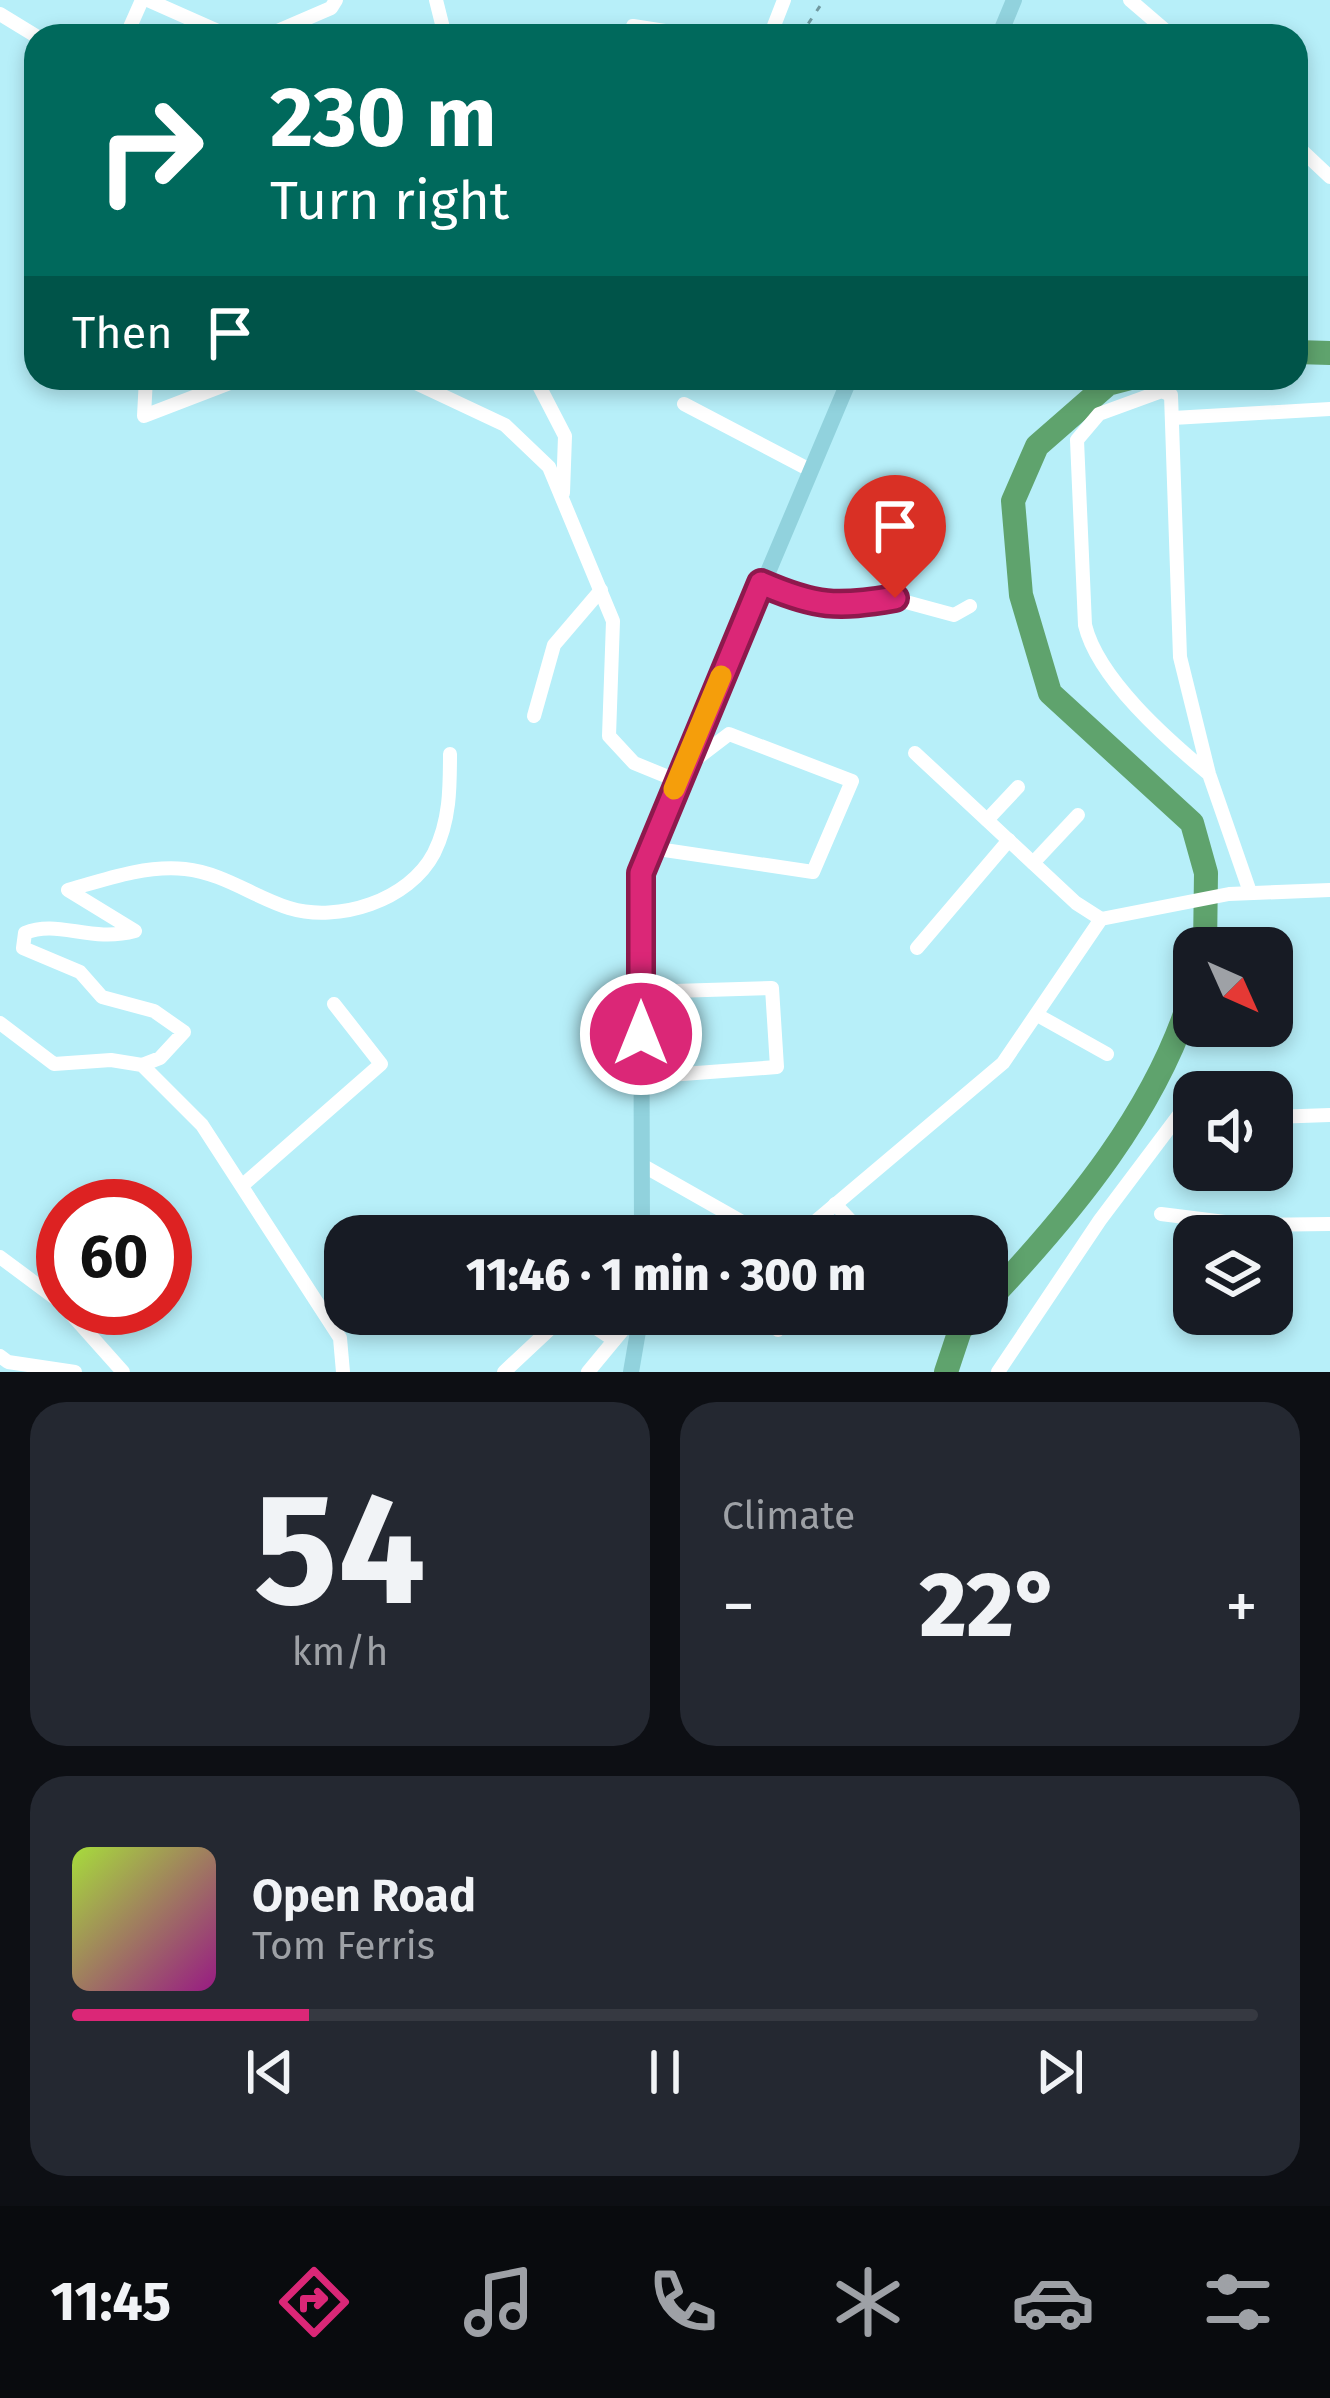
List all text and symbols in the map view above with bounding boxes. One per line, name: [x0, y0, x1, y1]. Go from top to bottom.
text: 230 m: [270, 67, 497, 168]
icon: right: [72, 72, 228, 228]
text: Turn right: [270, 169, 509, 233]
icon: arrive: [197, 300, 263, 366]
text: Then: [72, 306, 173, 360]
pin: [844, 475, 946, 598]
icon: arrive: [862, 493, 928, 559]
north arrow: [1173, 927, 1293, 1047]
map controls: [1173, 927, 1293, 1335]
position arrow: [578, 971, 704, 1097]
button: sound: [1173, 1071, 1293, 1191]
speed limit sign: 60: [36, 1179, 192, 1335]
button: layers: [1173, 1215, 1293, 1335]
text: 11:46 · 1 min · 300 m: [466, 1248, 866, 1302]
text: 54: [254, 1457, 426, 1644]
text: Climate: [722, 1493, 855, 1539]
text: 22°: [920, 1552, 1061, 1660]
text: −: [722, 1567, 755, 1646]
text: +: [1225, 1567, 1258, 1646]
text: km/h: [292, 1629, 388, 1675]
text: Open Road: [252, 1869, 476, 1923]
text: Tom Ferris: [252, 1923, 435, 1969]
icon: previous: [237, 2039, 303, 2105]
icon: pause: [632, 2039, 698, 2105]
icon: next: [1027, 2039, 1093, 2105]
icon: directions: [272, 2260, 356, 2344]
icon: music: [457, 2260, 541, 2344]
icon: phone: [641, 2260, 725, 2344]
icon: climate: [826, 2260, 910, 2344]
icon: car: [1011, 2260, 1095, 2344]
icon: filters: [1196, 2260, 1280, 2344]
text: 11:45: [50, 2270, 171, 2334]

